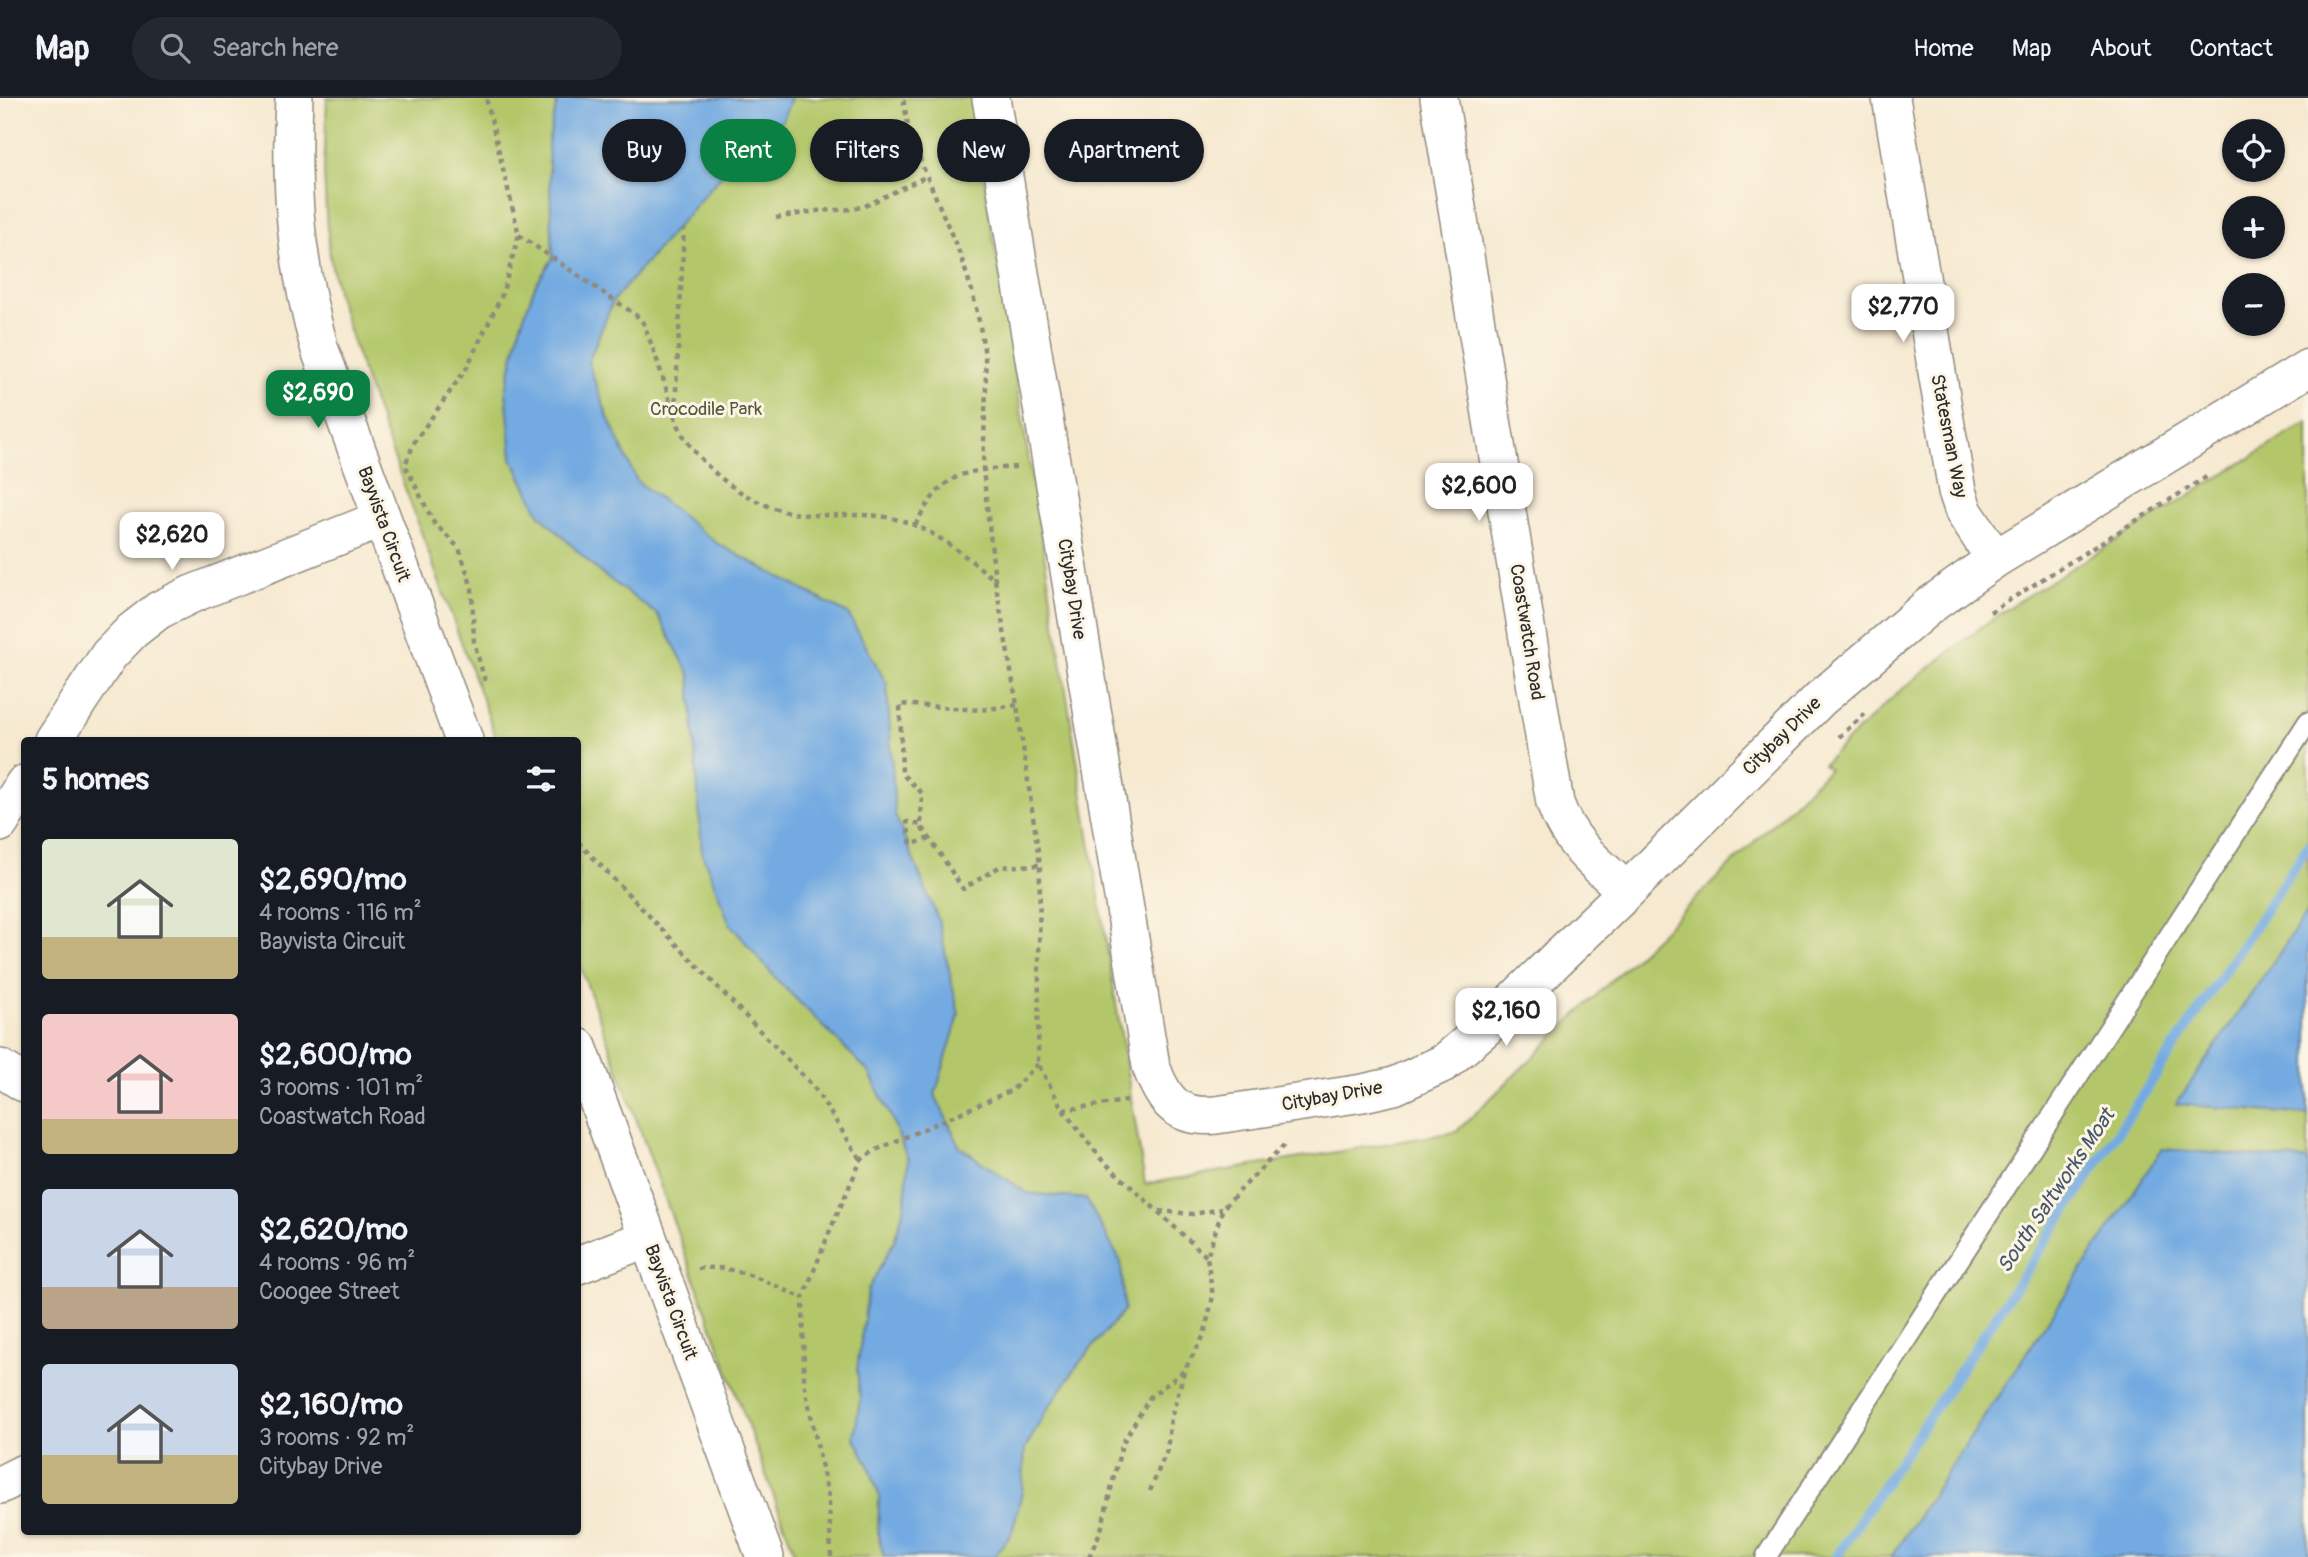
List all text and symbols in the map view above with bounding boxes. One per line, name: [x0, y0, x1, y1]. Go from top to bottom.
search box: [132, 17, 622, 80]
text: Map: [35, 28, 90, 69]
icon: search: [156, 29, 194, 67]
text: Search here: [212, 32, 339, 64]
text: Home: [1913, 34, 1974, 63]
text: Map: [2012, 34, 2052, 63]
text: About: [2090, 34, 2152, 63]
text: Contact: [2190, 34, 2273, 63]
chip: Buy: [602, 119, 686, 182]
chip: Rent: [700, 119, 796, 182]
chip: Filters: [810, 119, 923, 182]
chip: New: [937, 119, 1030, 182]
chip: Apartment: [1044, 119, 1204, 182]
map controls: [2222, 119, 2285, 336]
button: locate: [2222, 119, 2285, 182]
button: +: [2222, 196, 2285, 259]
button: −: [2222, 273, 2285, 336]
pin: $2,770: [1846, 285, 1960, 344]
text: $2,770: [1867, 292, 1939, 321]
pin: $2,690: [261, 370, 375, 430]
street label: Statesman Way: [1925, 372, 1973, 500]
text: $2,690: [282, 378, 354, 407]
park label: Crocodile Park: [650, 397, 762, 421]
street label: Bayvista Circuit: [352, 463, 416, 585]
pin: $2,600: [1422, 464, 1536, 523]
text: $2,600: [1441, 471, 1517, 500]
pin: $2,620: [115, 512, 229, 572]
text: $2,620: [135, 520, 209, 549]
street label: Citybay Drive: [1052, 537, 1092, 642]
street label: Coastwatch Road: [1504, 562, 1550, 702]
street label: Citybay Drive: [1738, 691, 1827, 780]
icon: filters: [522, 760, 560, 798]
text: 5 homes: [42, 761, 149, 798]
text: $2,690/mo: [259, 861, 407, 898]
icon: home: [98, 867, 182, 951]
text: 4 rooms · 116 m²: [259, 898, 422, 927]
text: Bayvista Circuit: [259, 927, 405, 956]
pin: $2,160: [1449, 988, 1563, 1048]
text: $2,160: [1471, 996, 1541, 1025]
text: $2,600/mo: [259, 1036, 412, 1073]
icon: home: [98, 1042, 182, 1126]
text: 3 rooms · 101 m²: [259, 1073, 423, 1102]
street label: Citybay Drive: [1280, 1075, 1385, 1117]
text: Coastwatch Road: [259, 1102, 426, 1131]
water label: South Saltworks Moat: [1991, 1102, 2122, 1278]
text: $2,620/mo: [259, 1211, 408, 1248]
icon: home: [98, 1217, 182, 1301]
street label: Bayvista Circuit: [639, 1241, 703, 1363]
text: 4 rooms · 96 m²: [259, 1248, 415, 1277]
text: Coogee Street: [259, 1277, 400, 1306]
text: $2,160/mo: [259, 1386, 403, 1423]
icon: home: [98, 1392, 182, 1476]
text: 3 rooms · 92 m²: [259, 1423, 414, 1452]
text: Citybay Drive: [259, 1452, 382, 1481]

